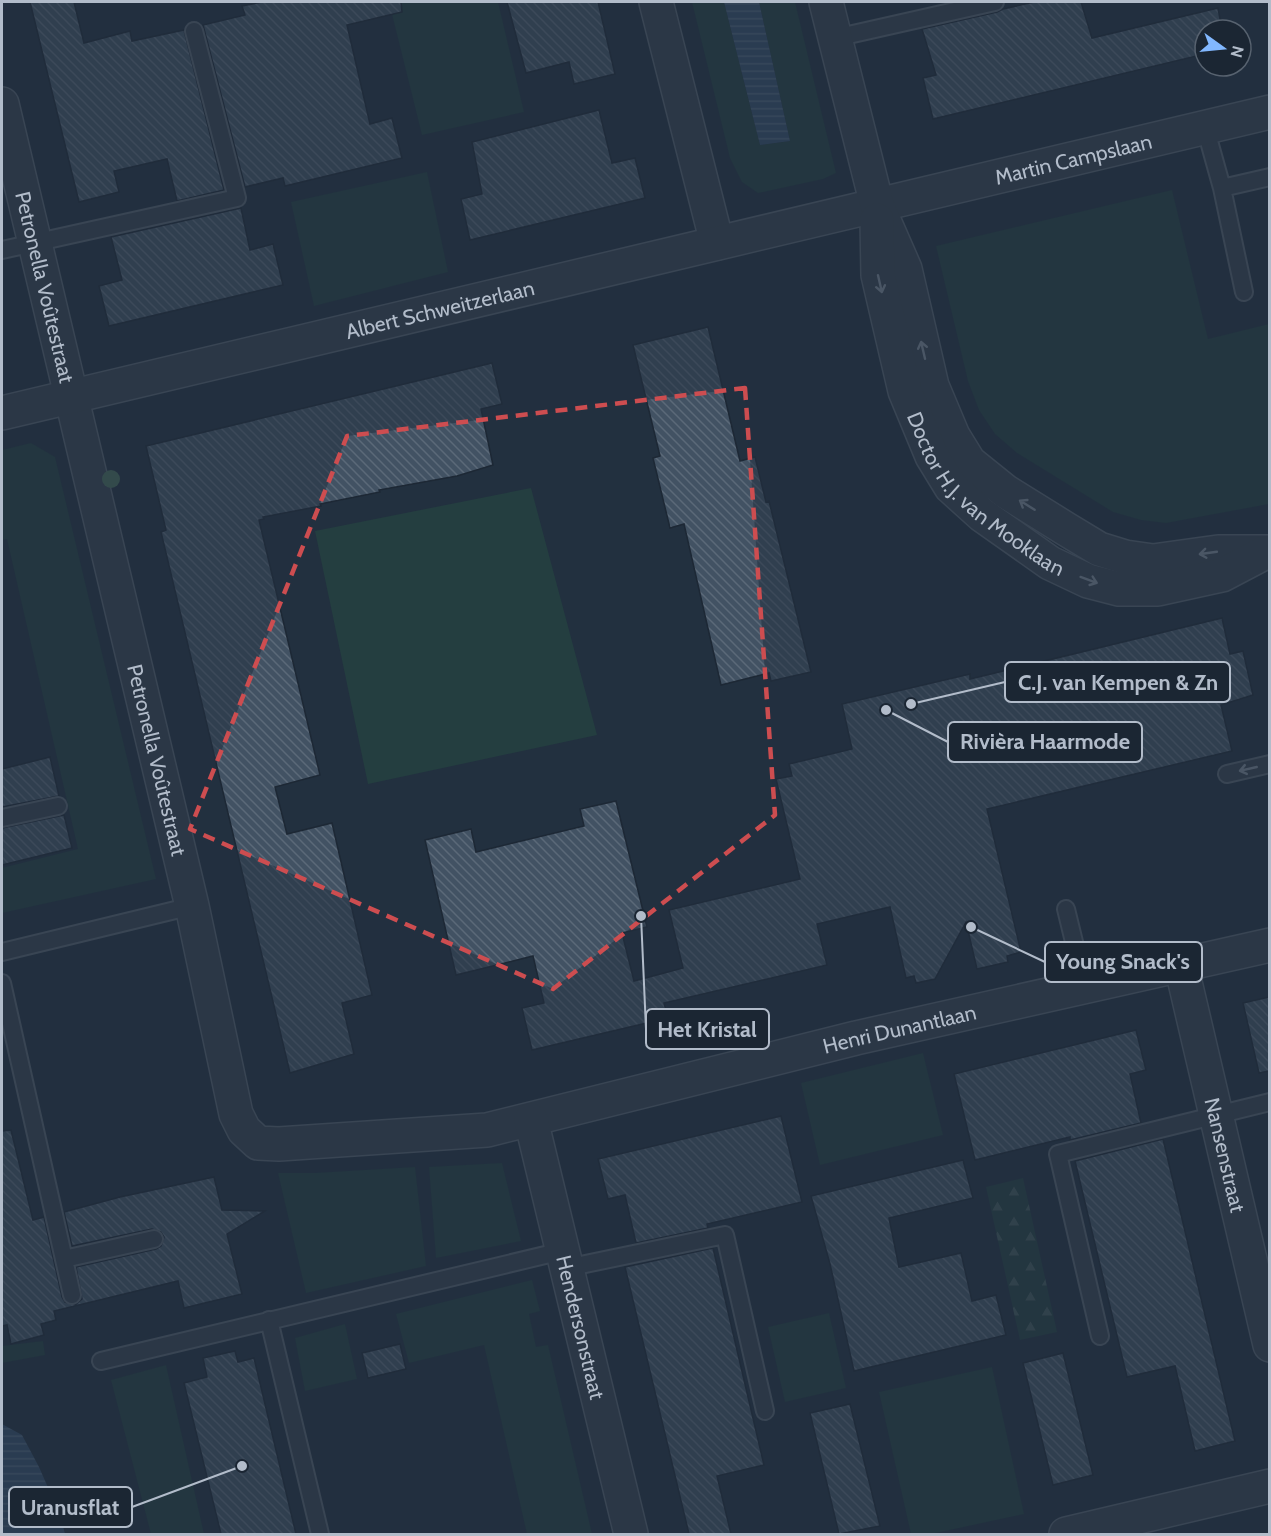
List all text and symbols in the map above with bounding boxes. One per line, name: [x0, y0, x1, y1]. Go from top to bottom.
north arrow: [1193, 18, 1253, 78]
text: N: [1226, 44, 1248, 60]
street label: Martin Campslaan: [992, 128, 1154, 189]
street label: Petronella Voûtestraat: [11, 189, 80, 385]
one-way arrow: [875, 274, 886, 294]
street label: Albert Schweitzerlaan: [343, 275, 537, 344]
one-way arrow: [916, 340, 928, 359]
street label: Doctor H.J. van Mooklaan: [902, 408, 1069, 581]
one-way arrow: [1019, 499, 1036, 511]
one-way arrow: [1198, 548, 1218, 559]
one-way arrow: [1079, 576, 1098, 587]
street label: Petronella Voûtestraat: [123, 662, 192, 858]
callout: C.J. van Kempen & Zn: [1005, 662, 1230, 702]
text: C.J. van Kempen & Zn: [1018, 669, 1218, 696]
callout: Rivièra Haarmode: [948, 722, 1142, 762]
text: Rivièra Haarmode: [960, 728, 1130, 755]
one-way arrow: [1239, 764, 1258, 776]
callout: Young Snack's: [1045, 942, 1202, 982]
text: Young Snack's: [1055, 948, 1190, 975]
street label: Henri Dunantlaan: [820, 999, 978, 1058]
callout: Het Kristal: [646, 1009, 769, 1049]
text: Het Kristal: [657, 1016, 757, 1043]
street label: Nansenstraat: [1200, 1095, 1251, 1215]
street label: Hendersonstraat: [552, 1252, 610, 1402]
callout: Uranusflat: [9, 1487, 132, 1527]
text: Uranusflat: [21, 1494, 120, 1521]

